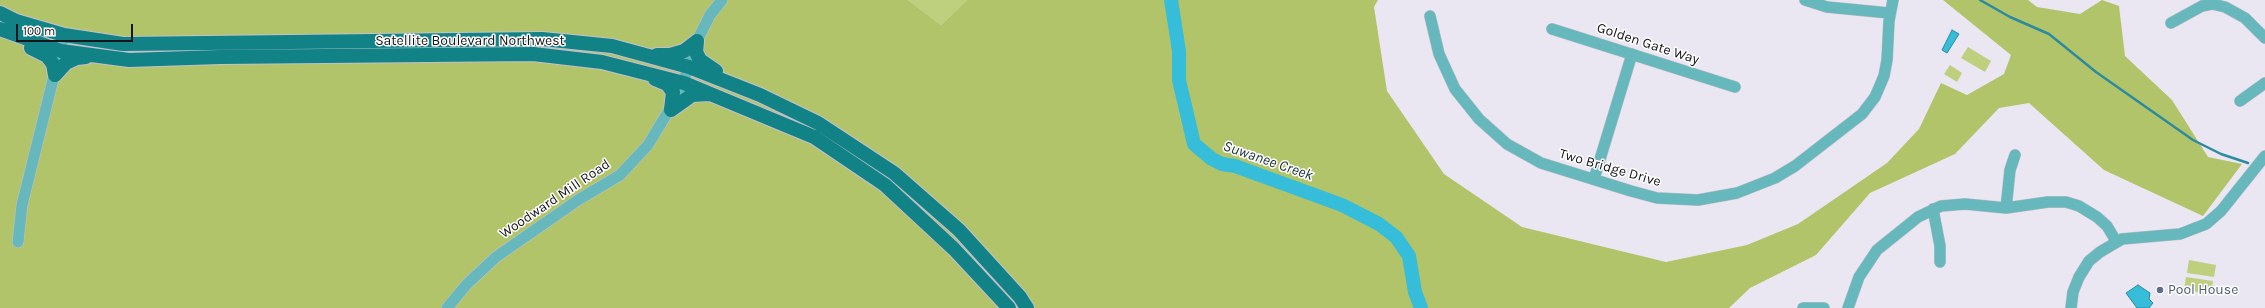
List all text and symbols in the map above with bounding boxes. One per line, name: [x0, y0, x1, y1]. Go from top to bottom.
scale bar: [18, 16, 135, 42]
street label: Golden Gate Way: [1595, 20, 1701, 68]
text: 100 m: [23, 24, 55, 38]
street label: Satellite Boulevard Northwest: [375, 33, 565, 49]
water label: Suwanee Creek: [1221, 137, 1315, 185]
street label: Two Bridge Drive: [1557, 145, 1663, 191]
street label: Woodward Mill Road: [497, 156, 613, 242]
place label: Pool House: [2168, 282, 2238, 298]
marker: Pool House: [2155, 285, 2165, 295]

